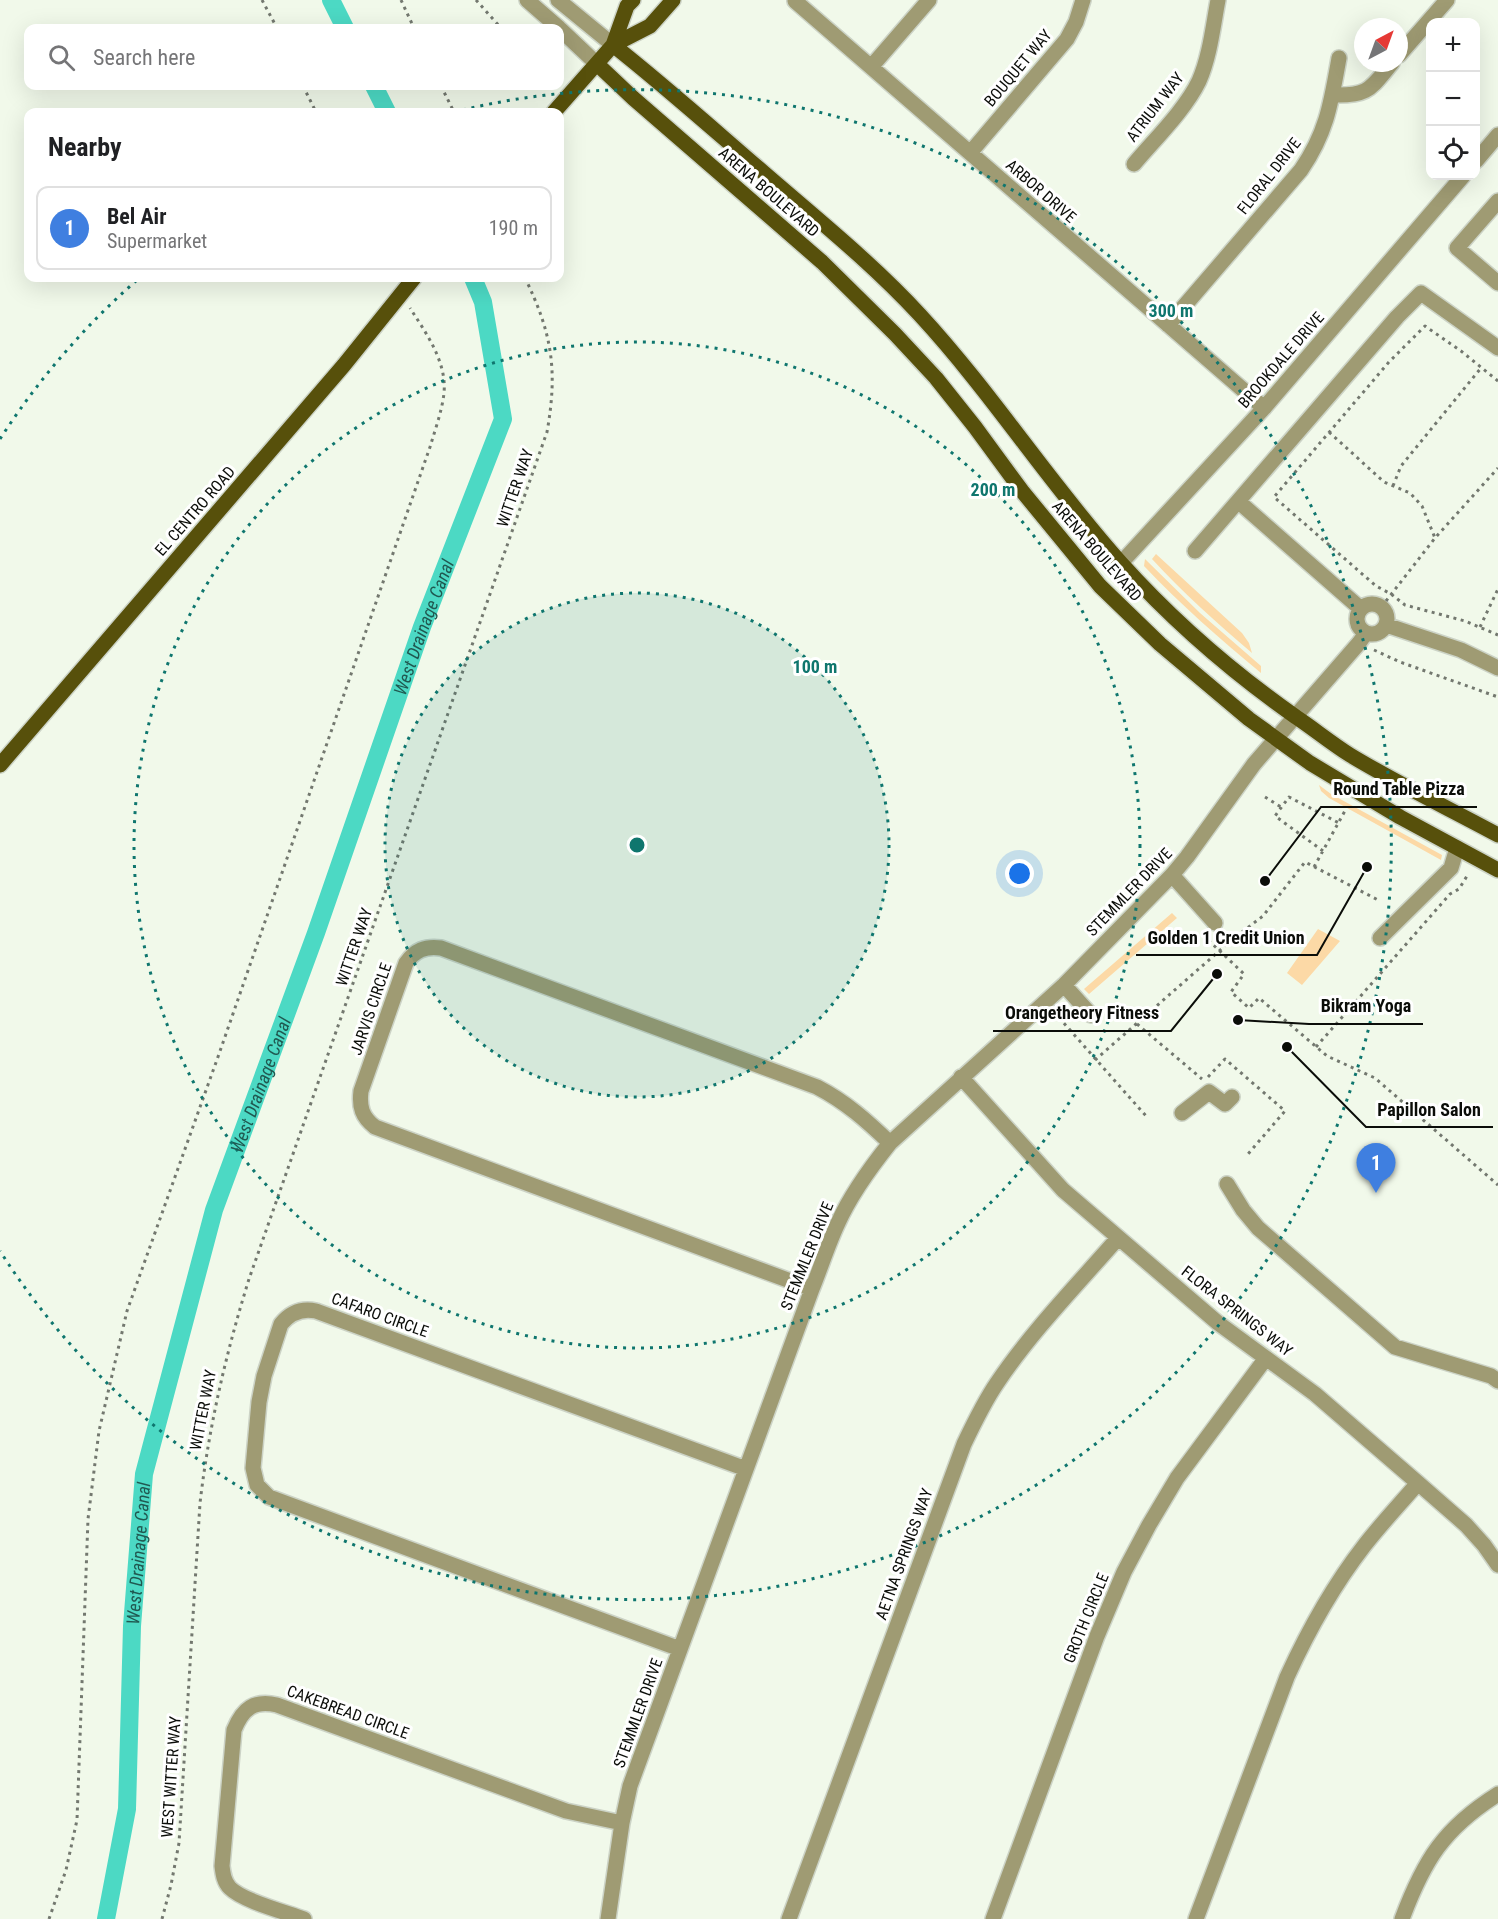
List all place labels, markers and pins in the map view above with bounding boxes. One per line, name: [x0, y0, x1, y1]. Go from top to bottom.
callout: Round Table Pizza: [1321, 771, 1477, 807]
centre of rings: [627, 835, 647, 855]
callout: Golden 1 Credit Union: [1136, 919, 1317, 955]
callout: Bikram Yoga: [1309, 988, 1423, 1024]
callout: Orangetheory Fitness: [993, 995, 1171, 1031]
callout: Papillon Salon: [1366, 1091, 1493, 1127]
pin: 1: [1356, 1144, 1396, 1193]

